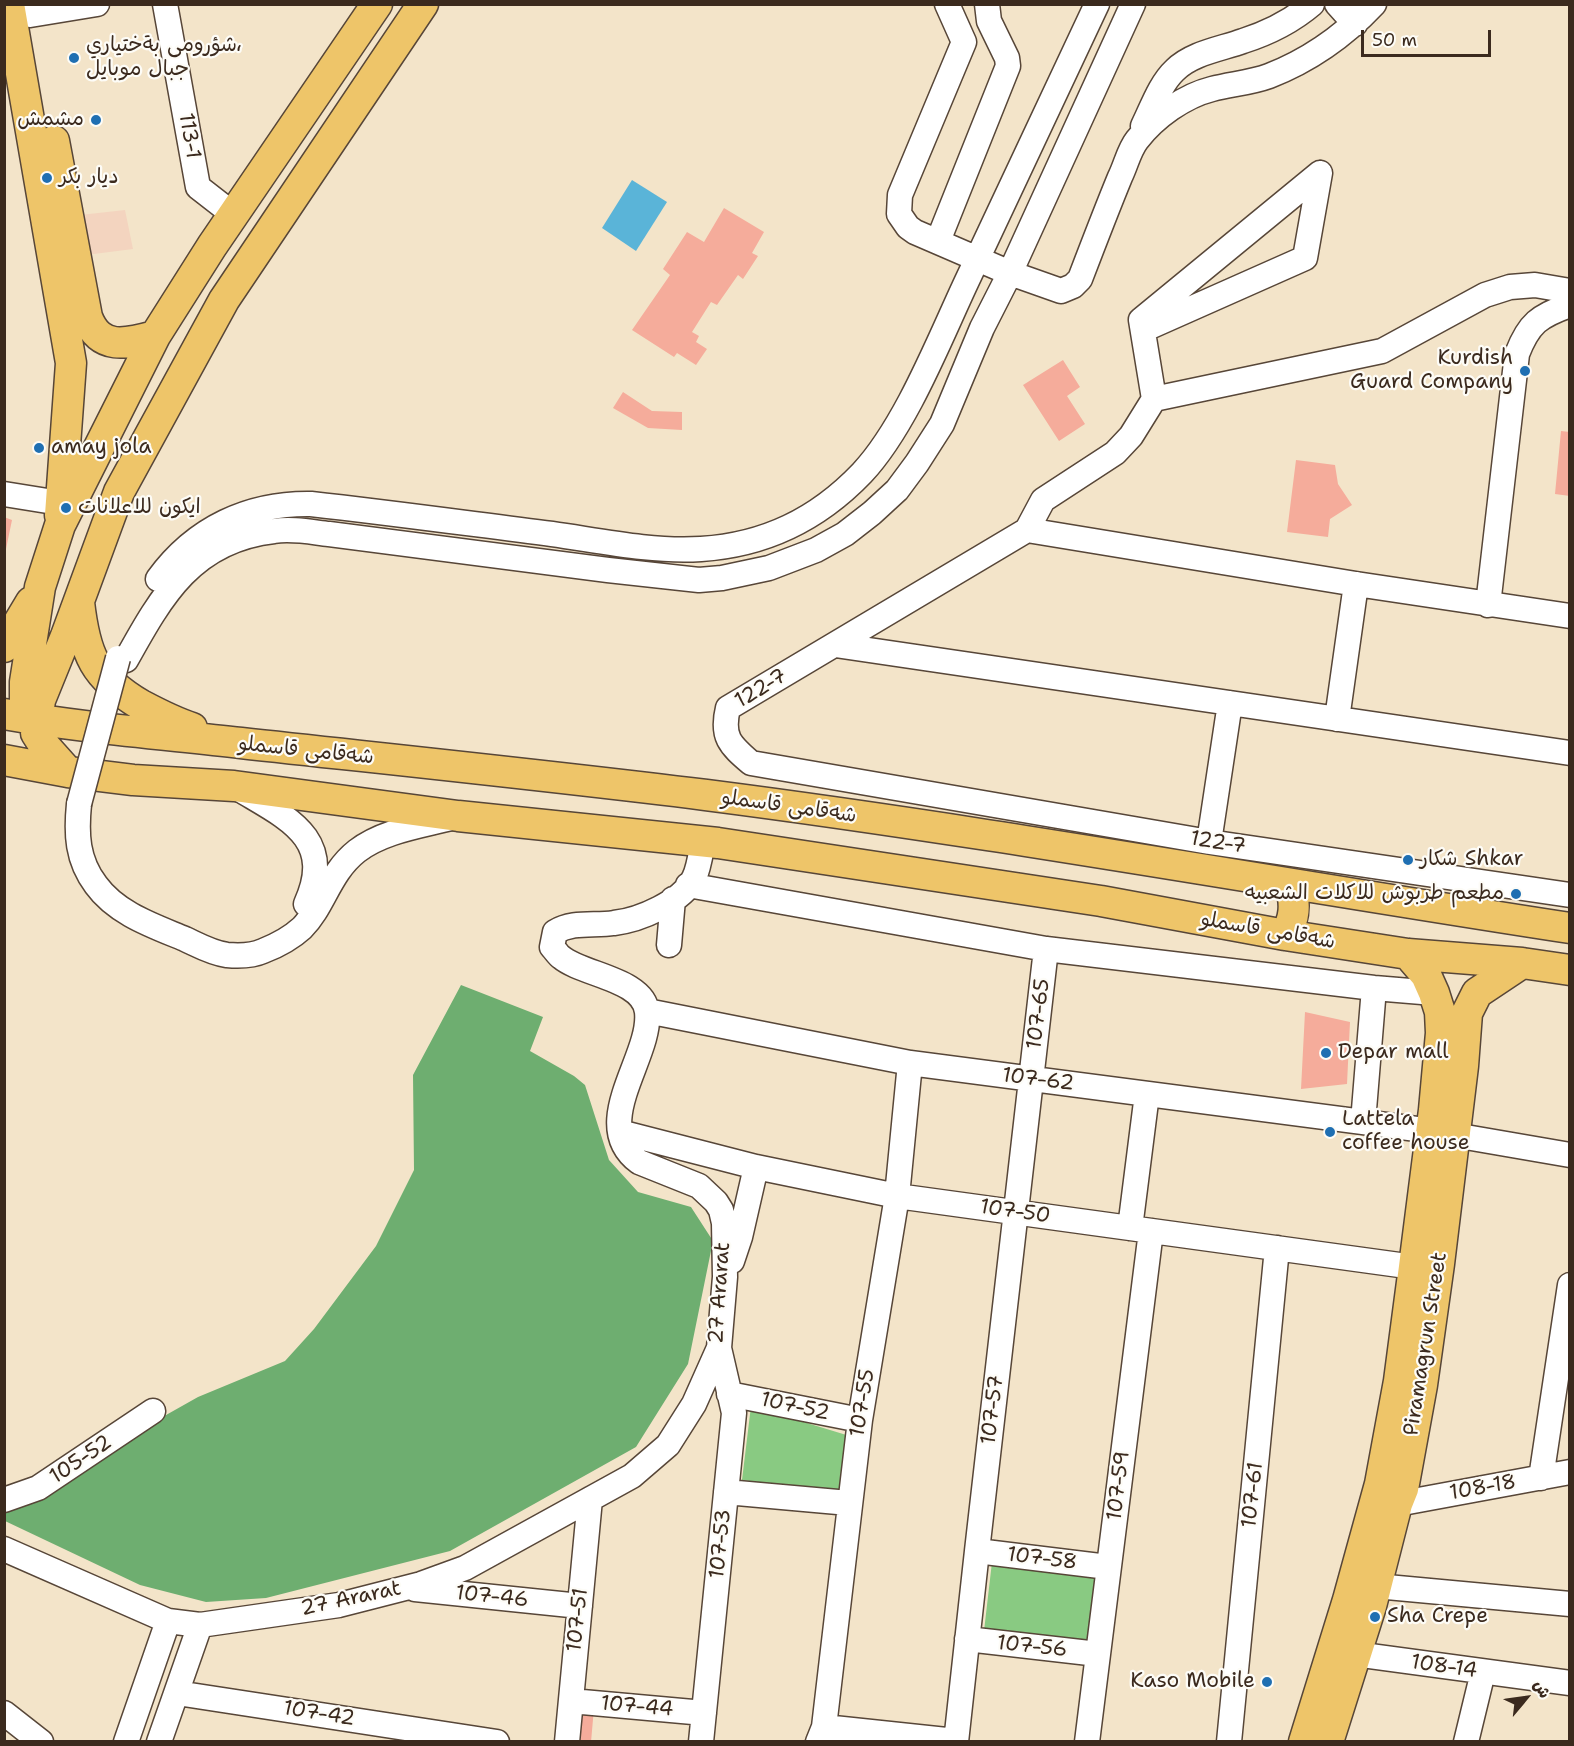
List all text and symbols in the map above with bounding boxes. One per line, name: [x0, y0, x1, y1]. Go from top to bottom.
scale bar: [1364, 18, 1494, 56]
text: 50 m: [1372, 28, 1417, 52]
place label: شؤرومى بةختياري، جبال موبايل: [86, 33, 242, 83]
marker: شؤرومى بةختياري، جبال موبايل: [67, 51, 81, 65]
place label: مشمش: [17, 107, 84, 133]
street label: 113-1: [173, 111, 205, 161]
marker: مشمش: [89, 113, 103, 127]
place label: ديار بكر: [59, 165, 119, 191]
marker: ديار بكر: [40, 171, 54, 185]
place label: Kurdish Guard Company: [1350, 346, 1513, 396]
marker: Kurdish Guard Company: [1518, 364, 1532, 378]
place label: amay jola: [51, 435, 152, 461]
marker: amay jola: [32, 441, 46, 455]
place label: ايكون للاعلانات: [78, 495, 201, 521]
marker: ايكون للاعلانات: [59, 501, 73, 515]
street label: 122-7: [731, 664, 791, 714]
street label: شەقامی قاسملو: [237, 731, 375, 771]
street label: شەقامی قاسملو: [720, 785, 858, 829]
street label: 122-7: [1188, 826, 1248, 860]
place label: شکار Shkar: [1420, 847, 1523, 873]
marker: شکار Shkar: [1401, 853, 1415, 867]
place label: مطعم طربوش للاكلات الشعبيه: [1245, 881, 1504, 907]
marker: مطعم طربوش للاكلات الشعبيه: [1509, 887, 1523, 901]
street label: شەقامی قاسملو: [1199, 907, 1337, 955]
street label: 107-65: [1022, 977, 1056, 1051]
place label: Depar mall: [1338, 1040, 1449, 1066]
marker: Depar mall: [1319, 1046, 1333, 1060]
street label: 107-62: [1001, 1063, 1075, 1097]
place label: Lattela coffee house: [1342, 1107, 1470, 1157]
marker: Lattela coffee house: [1323, 1125, 1337, 1139]
street label: 107-50: [978, 1195, 1052, 1229]
street label: 27 Ararat: [704, 1241, 736, 1345]
street label: Piramagrun Street: [1399, 1250, 1453, 1438]
street label: 107-55: [845, 1367, 881, 1439]
street label: 107-57: [976, 1374, 1010, 1446]
street label: 107-52: [758, 1387, 832, 1427]
street label: 105-52: [45, 1430, 117, 1490]
street label: 107-59: [1102, 1450, 1136, 1522]
street label: 107-61: [1237, 1461, 1269, 1529]
street label: 108-18: [1448, 1470, 1518, 1506]
street label: 107-53: [705, 1508, 737, 1580]
street label: 107-58: [1006, 1542, 1078, 1576]
street label: 27 Ararat: [299, 1576, 403, 1622]
street label: 107-46: [454, 1581, 530, 1613]
street label: 107-51: [562, 1587, 594, 1653]
place label: Sha Crepe: [1387, 1604, 1488, 1630]
marker: Sha Crepe: [1368, 1610, 1382, 1624]
street label: 107-56: [996, 1631, 1068, 1663]
street label: 108-14: [1409, 1650, 1479, 1684]
north arrow: [1496, 1668, 1556, 1728]
place label: Kaso Mobile: [1130, 1669, 1255, 1695]
marker: Kaso Mobile: [1260, 1675, 1274, 1689]
text: ش: [1529, 1676, 1556, 1702]
street label: 107-44: [600, 1691, 674, 1723]
street label: 107-42: [281, 1696, 357, 1732]

